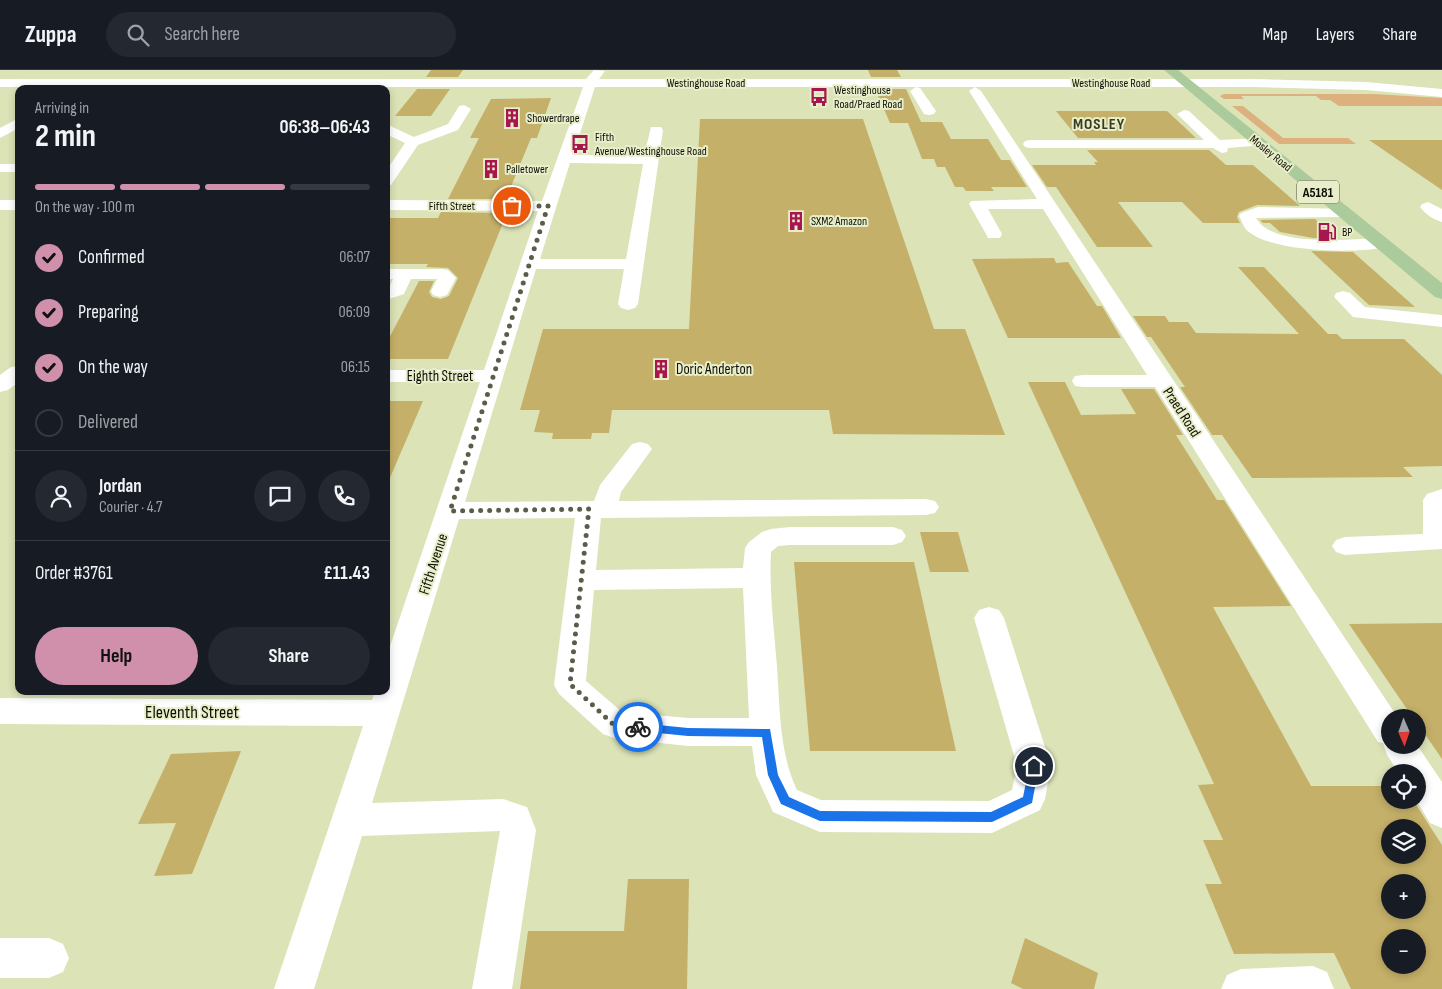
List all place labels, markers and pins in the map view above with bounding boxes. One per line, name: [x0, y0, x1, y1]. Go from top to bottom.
place label: Westinghouse Road/Praed Road: [834, 83, 902, 112]
bus stop icon: Westinghouse Road/Praed Road: [808, 86, 830, 108]
building icon: Showerdrape: [501, 107, 523, 129]
place label: Showerdrape: [527, 111, 580, 126]
place label: Fifth Avenue/Westinghouse Road: [594, 130, 707, 159]
bus stop icon: Fifth Avenue/Westinghouse Road: [569, 133, 591, 155]
building icon: Palletower: [480, 158, 502, 180]
place label: Palletower: [506, 162, 549, 177]
pin: [491, 185, 533, 227]
building icon: SXM2 Amazon: [785, 210, 807, 232]
place label: SXM2 Amazon: [811, 214, 867, 229]
fuel station icon: BP: [1316, 221, 1338, 243]
place label: BP: [1342, 225, 1352, 240]
building icon: Doric Anderton: [650, 358, 672, 380]
place label: Doric Anderton: [676, 360, 752, 379]
pin: [1013, 745, 1055, 787]

